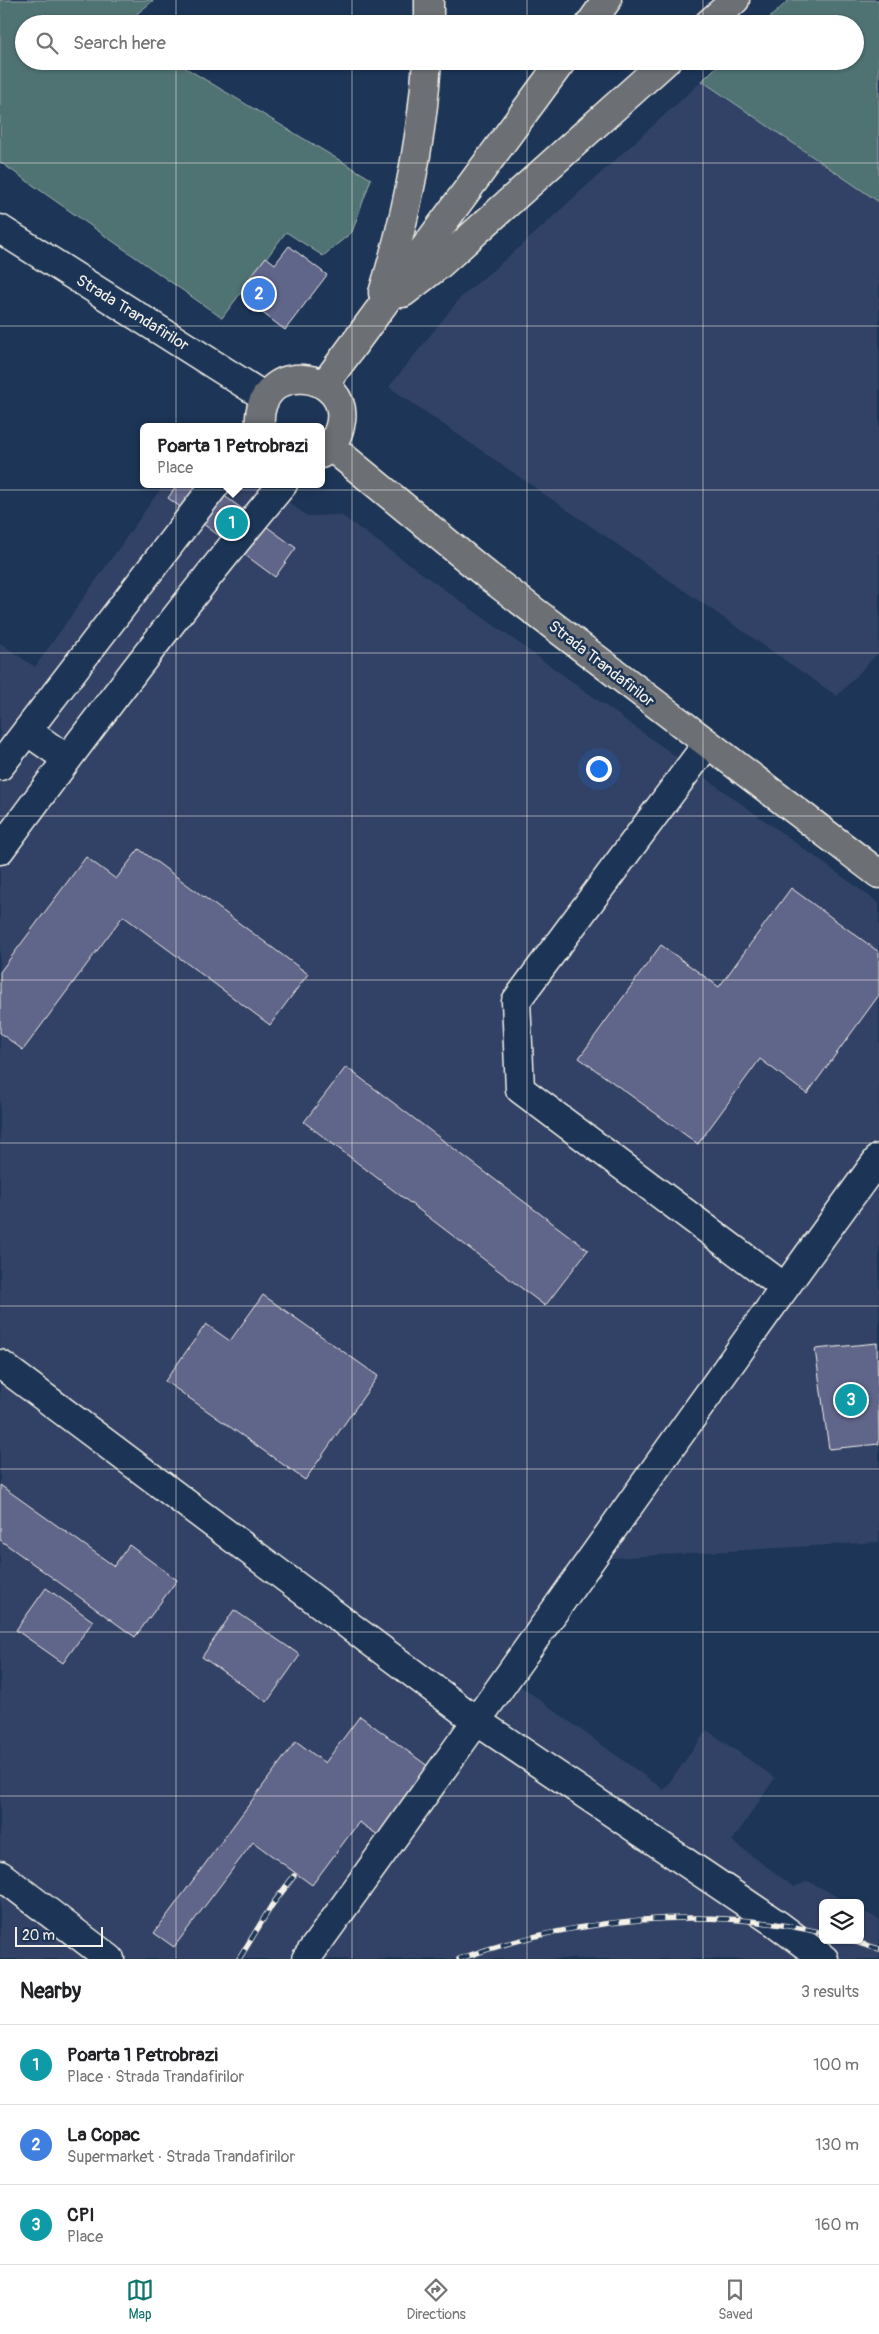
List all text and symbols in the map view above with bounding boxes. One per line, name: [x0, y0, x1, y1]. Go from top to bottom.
search box: [15, 15, 864, 70]
icon: search: [33, 29, 61, 57]
text: Search here: [73, 31, 166, 55]
street label: Strada Trandafirilor: [72, 270, 193, 356]
pin: 2: [243, 275, 275, 313]
popup: [140, 423, 325, 488]
text: Poarta 1 Petrobrazi: [157, 434, 308, 458]
text: Place: [157, 458, 193, 478]
pin: 1: [216, 504, 248, 542]
street label: Strada Trandafirilor: [544, 616, 659, 712]
your location: [586, 756, 612, 782]
pin: 3: [835, 1381, 867, 1419]
map controls: [819, 1899, 864, 1944]
button: layers: [819, 1899, 864, 1944]
scale bar: [15, 1924, 102, 1947]
text: 20 m: [22, 1927, 55, 1944]
text: Nearby: [20, 1978, 81, 2005]
text: 3 results: [801, 1982, 859, 2002]
text: Poarta 1 Petrobrazi: [67, 2043, 218, 2067]
text: 1: [33, 2055, 39, 2075]
text: 100 m: [813, 2055, 859, 2075]
text: Place · Strada Trandafirilor: [67, 2067, 244, 2087]
text: La Copac: [67, 2123, 140, 2147]
text: 2: [32, 2135, 40, 2155]
text: 130 m: [815, 2135, 859, 2155]
text: Supermarket · Strada Trandafirilor: [67, 2147, 295, 2167]
text: CPI: [67, 2203, 95, 2227]
text: 3: [32, 2215, 40, 2235]
text: 160 m: [815, 2215, 859, 2235]
text: Place: [67, 2227, 103, 2247]
tab: Map: [126, 2276, 154, 2323]
tab: Directions: [406, 2276, 466, 2323]
tab: Saved: [718, 2276, 753, 2323]

